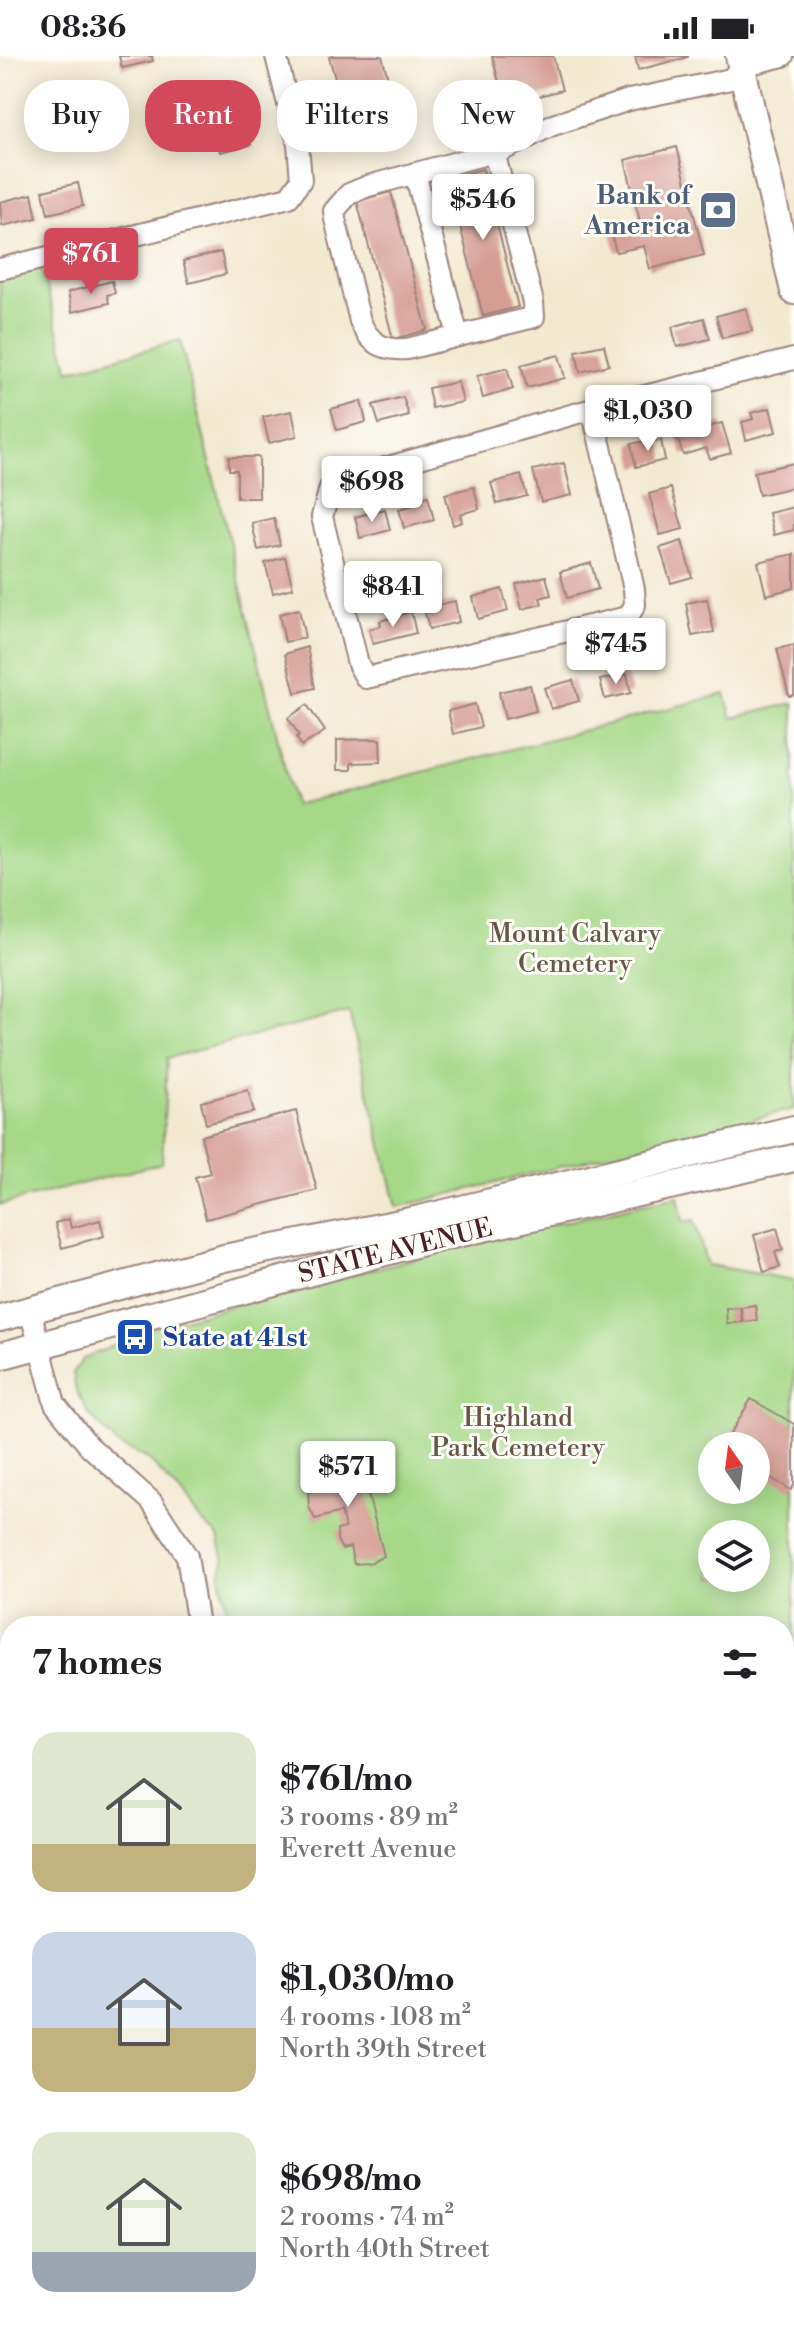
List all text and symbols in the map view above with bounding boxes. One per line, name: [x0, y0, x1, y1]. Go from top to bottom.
text: 08:36: [40, 9, 126, 47]
chip: Buy: [24, 80, 129, 152]
chip: Rent: [145, 80, 261, 152]
chip: Filters: [277, 80, 417, 152]
chip: New: [433, 80, 543, 152]
pin: $546: [436, 174, 530, 242]
place label: Bank of America: [583, 180, 693, 242]
text: $546: [450, 184, 516, 216]
bank icon: Bank of America: [697, 189, 739, 231]
pin: $761: [44, 228, 138, 296]
text: $761: [62, 238, 120, 270]
pin: $1,030: [583, 385, 713, 453]
text: $1,030: [603, 395, 693, 427]
pin: $698: [325, 456, 419, 524]
text: $698: [340, 466, 404, 498]
pin: $841: [346, 561, 440, 629]
text: $841: [362, 571, 424, 603]
pin: $745: [569, 618, 663, 686]
text: $745: [585, 628, 647, 660]
park label: Mount Calvary Cemetery: [489, 918, 661, 980]
street label: STATE AVENUE: [295, 1211, 496, 1291]
bus stop icon: State at 41st: [114, 1316, 156, 1358]
place label: State at 41st: [163, 1322, 308, 1354]
park label: Highland Park Cemetery: [431, 1402, 605, 1464]
north arrow: [698, 1432, 770, 1504]
map controls: [698, 1432, 770, 1592]
pin: $571: [301, 1441, 395, 1509]
text: $571: [318, 1451, 378, 1483]
button: layers: [698, 1520, 770, 1592]
icon: filters: [718, 1642, 762, 1686]
text: 7 homes: [32, 1643, 162, 1685]
text: $761/mo: [280, 1759, 413, 1801]
icon: home: [96, 1764, 192, 1860]
text: 3 rooms · 89 m²: [280, 1801, 458, 1833]
text: Everett Avenue: [280, 1833, 456, 1865]
text: $1,030/mo: [280, 1959, 455, 2001]
icon: home: [96, 1964, 192, 2060]
text: 4 rooms · 108 m²: [280, 2001, 471, 2033]
text: North 39th Street: [280, 2033, 487, 2065]
text: $698/mo: [280, 2159, 422, 2201]
icon: home: [96, 2164, 192, 2260]
text: 2 rooms · 74 m²: [280, 2201, 454, 2233]
text: North 40th Street: [280, 2233, 490, 2265]

